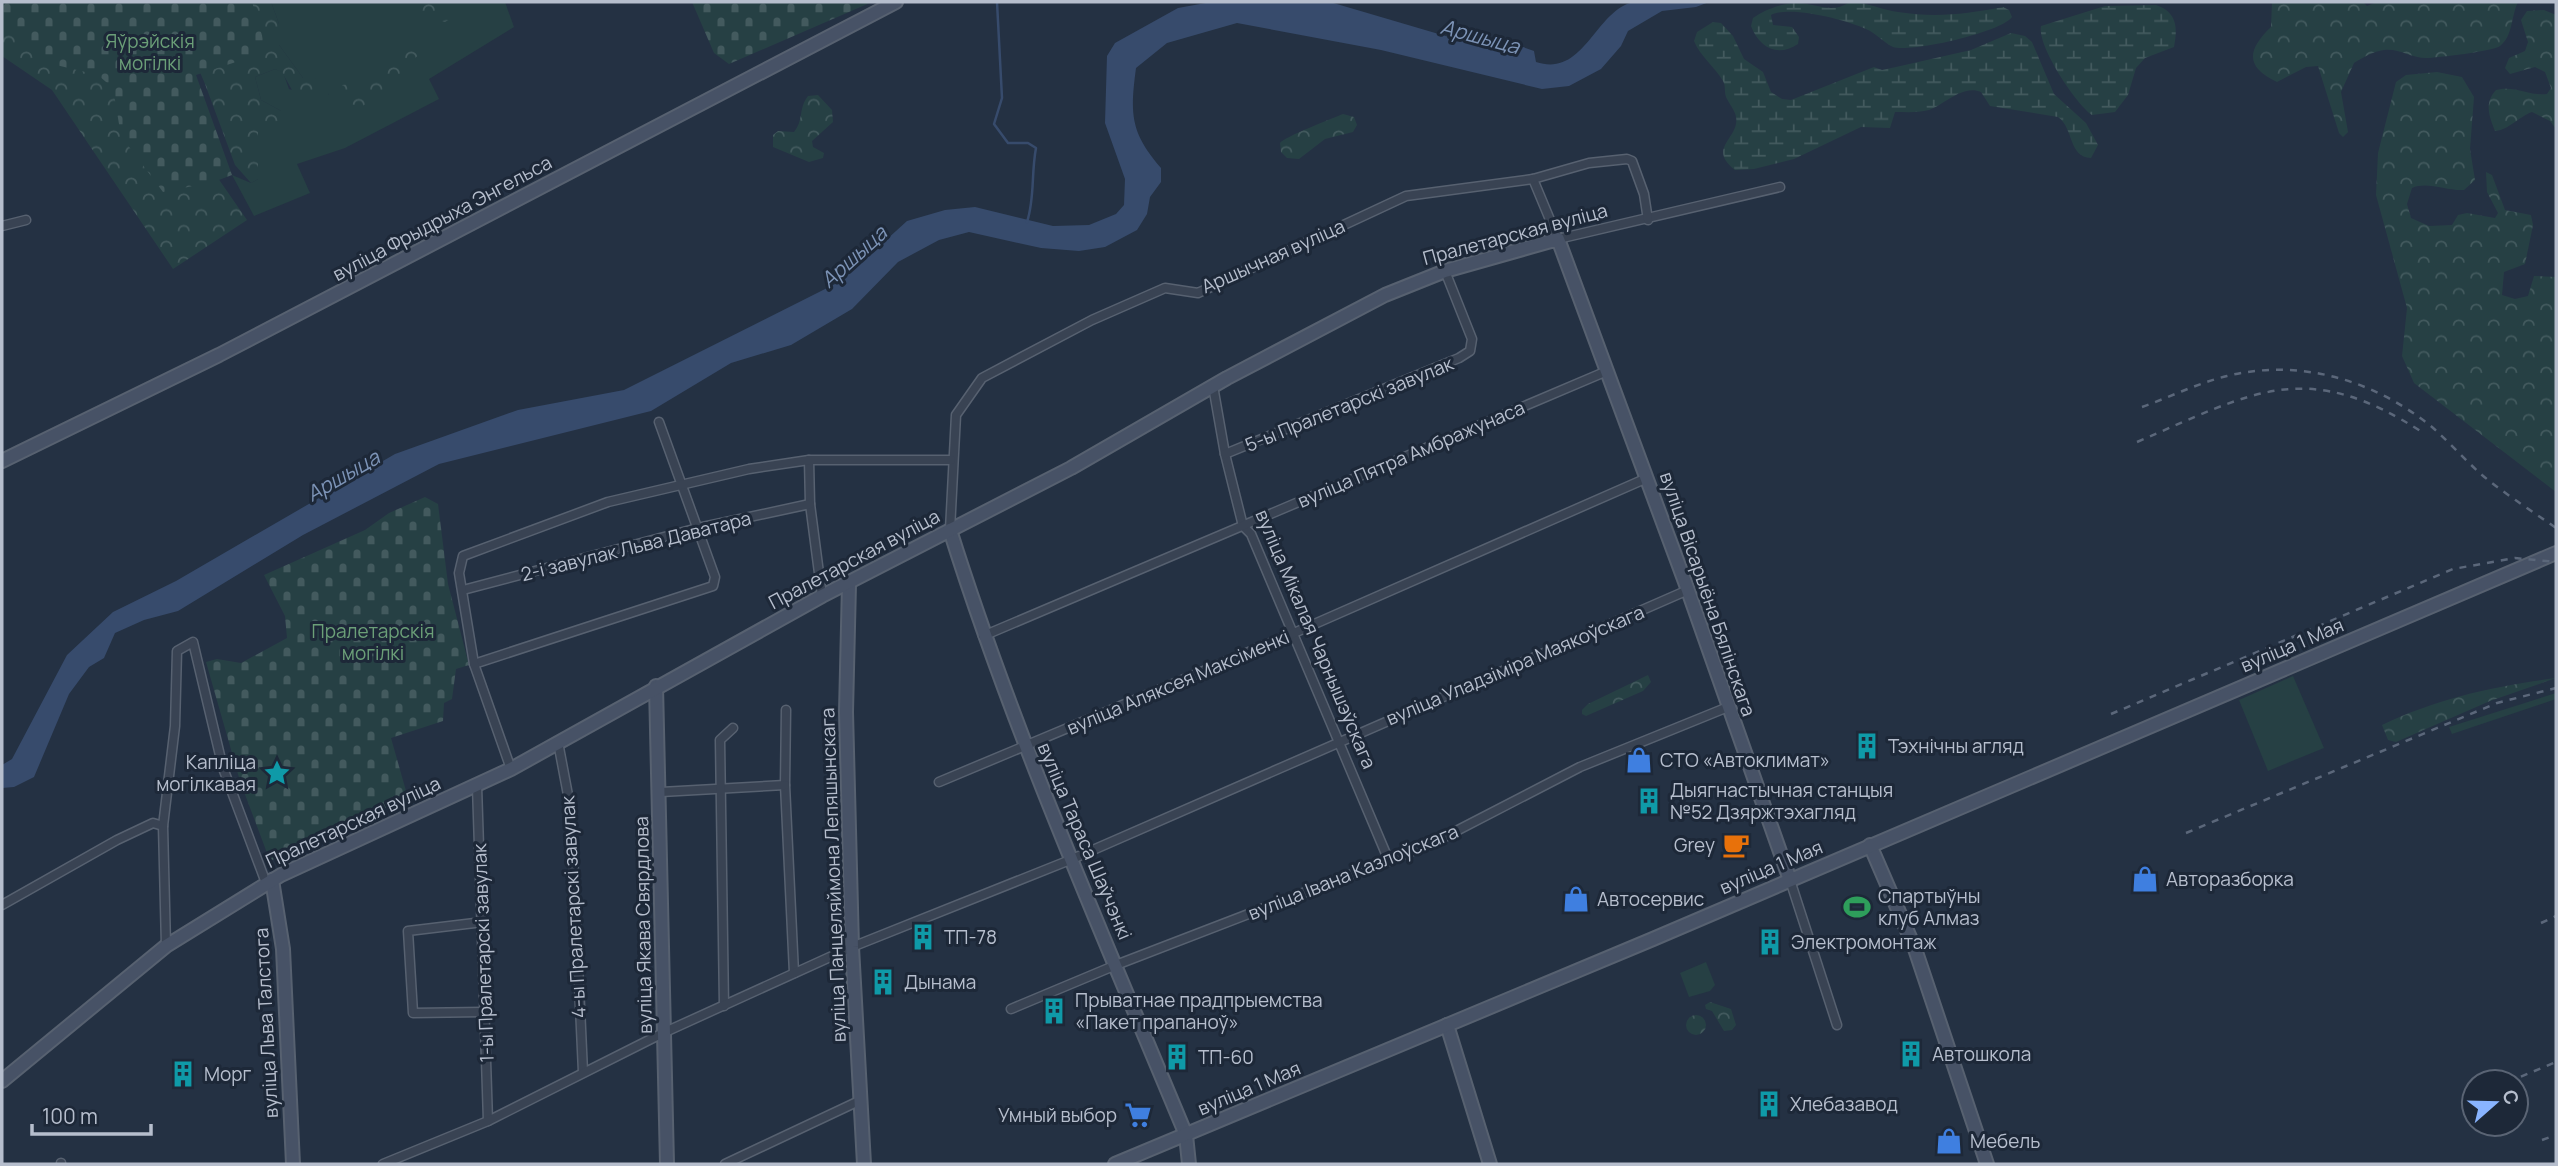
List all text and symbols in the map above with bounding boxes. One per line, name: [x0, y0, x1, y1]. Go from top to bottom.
water label: Аршыца: [1438, 12, 1524, 60]
park label: Яўрэйскія могілкі: [105, 28, 195, 76]
street label: вуліца Фрыдрыха Энгельса: [328, 149, 556, 287]
street label: Пралетарская вуліца: [1420, 197, 1610, 271]
street label: Аршычная вуліца: [1197, 213, 1349, 299]
water label: Аршыца: [814, 218, 894, 294]
street label: 5-ы Пралетарскі завулак: [1241, 350, 1458, 458]
street label: вуліца Пятра Амбражунаса: [1293, 394, 1529, 514]
water label: Аршыца: [301, 442, 385, 507]
street label: вуліца Вісарыёна Бялінскага: [1654, 468, 1762, 720]
street label: Пралетарская вуліца: [764, 503, 944, 615]
street label: 2-і завулак Льва Даватара: [518, 505, 754, 587]
street label: вуліца Мікалая Чарнышэўскага: [1249, 505, 1383, 773]
street label: вуліца Уладзіміра Маякоўскага: [1382, 599, 1648, 731]
street label: вуліца 1 Мая: [2237, 612, 2347, 678]
park label: Пралетарскія могілкі: [312, 618, 434, 666]
street label: вуліца Аляксея Максіменкі: [1063, 623, 1293, 741]
street label: вуліца Панцеляймона Лепяшынскага: [814, 707, 852, 1043]
building icon: Тэхнічны агляд: [1852, 731, 1882, 761]
place label: Тэхнічны агляд: [1888, 733, 2024, 759]
street label: вуліца Тараса Шаўчэнкі: [1032, 739, 1138, 943]
shop icon: СТО «Автоклимат»: [1624, 745, 1654, 775]
place label: СТО «Автоклимат»: [1660, 747, 1830, 773]
place label: Капліца могілкавая: [156, 749, 256, 797]
place icon: Капліца могілкавая: [262, 758, 292, 788]
street label: Пралетарская вуліца: [261, 770, 445, 874]
place label: Дыягнастычная станцыя №52 Дзяржтэхагляд: [1670, 777, 1893, 825]
building icon: Дыягнастычная станцыя №52 Дзяржтэхагляд: [1634, 786, 1664, 816]
street label: 4-ы Пралетарскі завулак: [554, 795, 592, 1019]
street label: вуліца Якава Свярдлова: [628, 816, 658, 1034]
street label: вуліца Івана Казлоўскага: [1244, 818, 1462, 926]
cafe icon: Grey: [1721, 830, 1751, 860]
place label: Grey: [1674, 832, 1715, 858]
street label: вуліца 1 Мая: [1716, 834, 1826, 900]
street label: 1-ы Пралетарскі завулак: [466, 843, 500, 1063]
shop icon: Авторазборка: [2130, 864, 2160, 894]
place label: Авторазборка: [2166, 866, 2294, 892]
place label: Спартыўны клуб Алмаз: [1878, 883, 1981, 931]
shop icon: Автосервис: [1561, 884, 1591, 914]
place label: Автосервис: [1597, 886, 1704, 912]
sports icon: Спартыўны клуб Алмаз: [1842, 892, 1872, 922]
building icon: ТП-78: [908, 922, 938, 952]
place label: ТП-78: [944, 924, 997, 950]
street label: вуліца Льва Талстога: [248, 927, 284, 1119]
building icon: Электромонтаж: [1755, 927, 1785, 957]
place label: Электромонтаж: [1791, 929, 1937, 955]
building icon: Дынама: [868, 967, 898, 997]
place label: Дынама: [904, 969, 976, 995]
place label: Прыватнае прадпрыемства «Пакет прапаноў»: [1075, 987, 1323, 1035]
building icon: Прыватнае прадпрыемства «Пакет прапаноў»: [1039, 996, 1069, 1026]
building icon: Автошкола: [1896, 1039, 1926, 1069]
place label: Автошкола: [1932, 1041, 2031, 1067]
building icon: ТП-60: [1162, 1042, 1192, 1072]
place label: ТП-60: [1198, 1044, 1254, 1070]
street label: вуліца 1 Мая: [1194, 1055, 1304, 1121]
building icon: Морг: [168, 1059, 198, 1089]
place label: Морг: [204, 1061, 251, 1087]
north arrow: [2460, 1068, 2530, 1138]
text: С: [2496, 1086, 2526, 1108]
building icon: Хлебазавод: [1754, 1089, 1784, 1119]
place label: Хлебазавод: [1790, 1091, 1898, 1117]
scale bar: [32, 1092, 150, 1136]
supermarket icon: Умный выбор: [1123, 1100, 1153, 1130]
text: 100 m: [42, 1102, 98, 1130]
place label: Умный выбор: [998, 1102, 1117, 1128]
shop icon: Мебель: [1934, 1126, 1964, 1156]
place label: Мебель: [1970, 1128, 2040, 1154]

